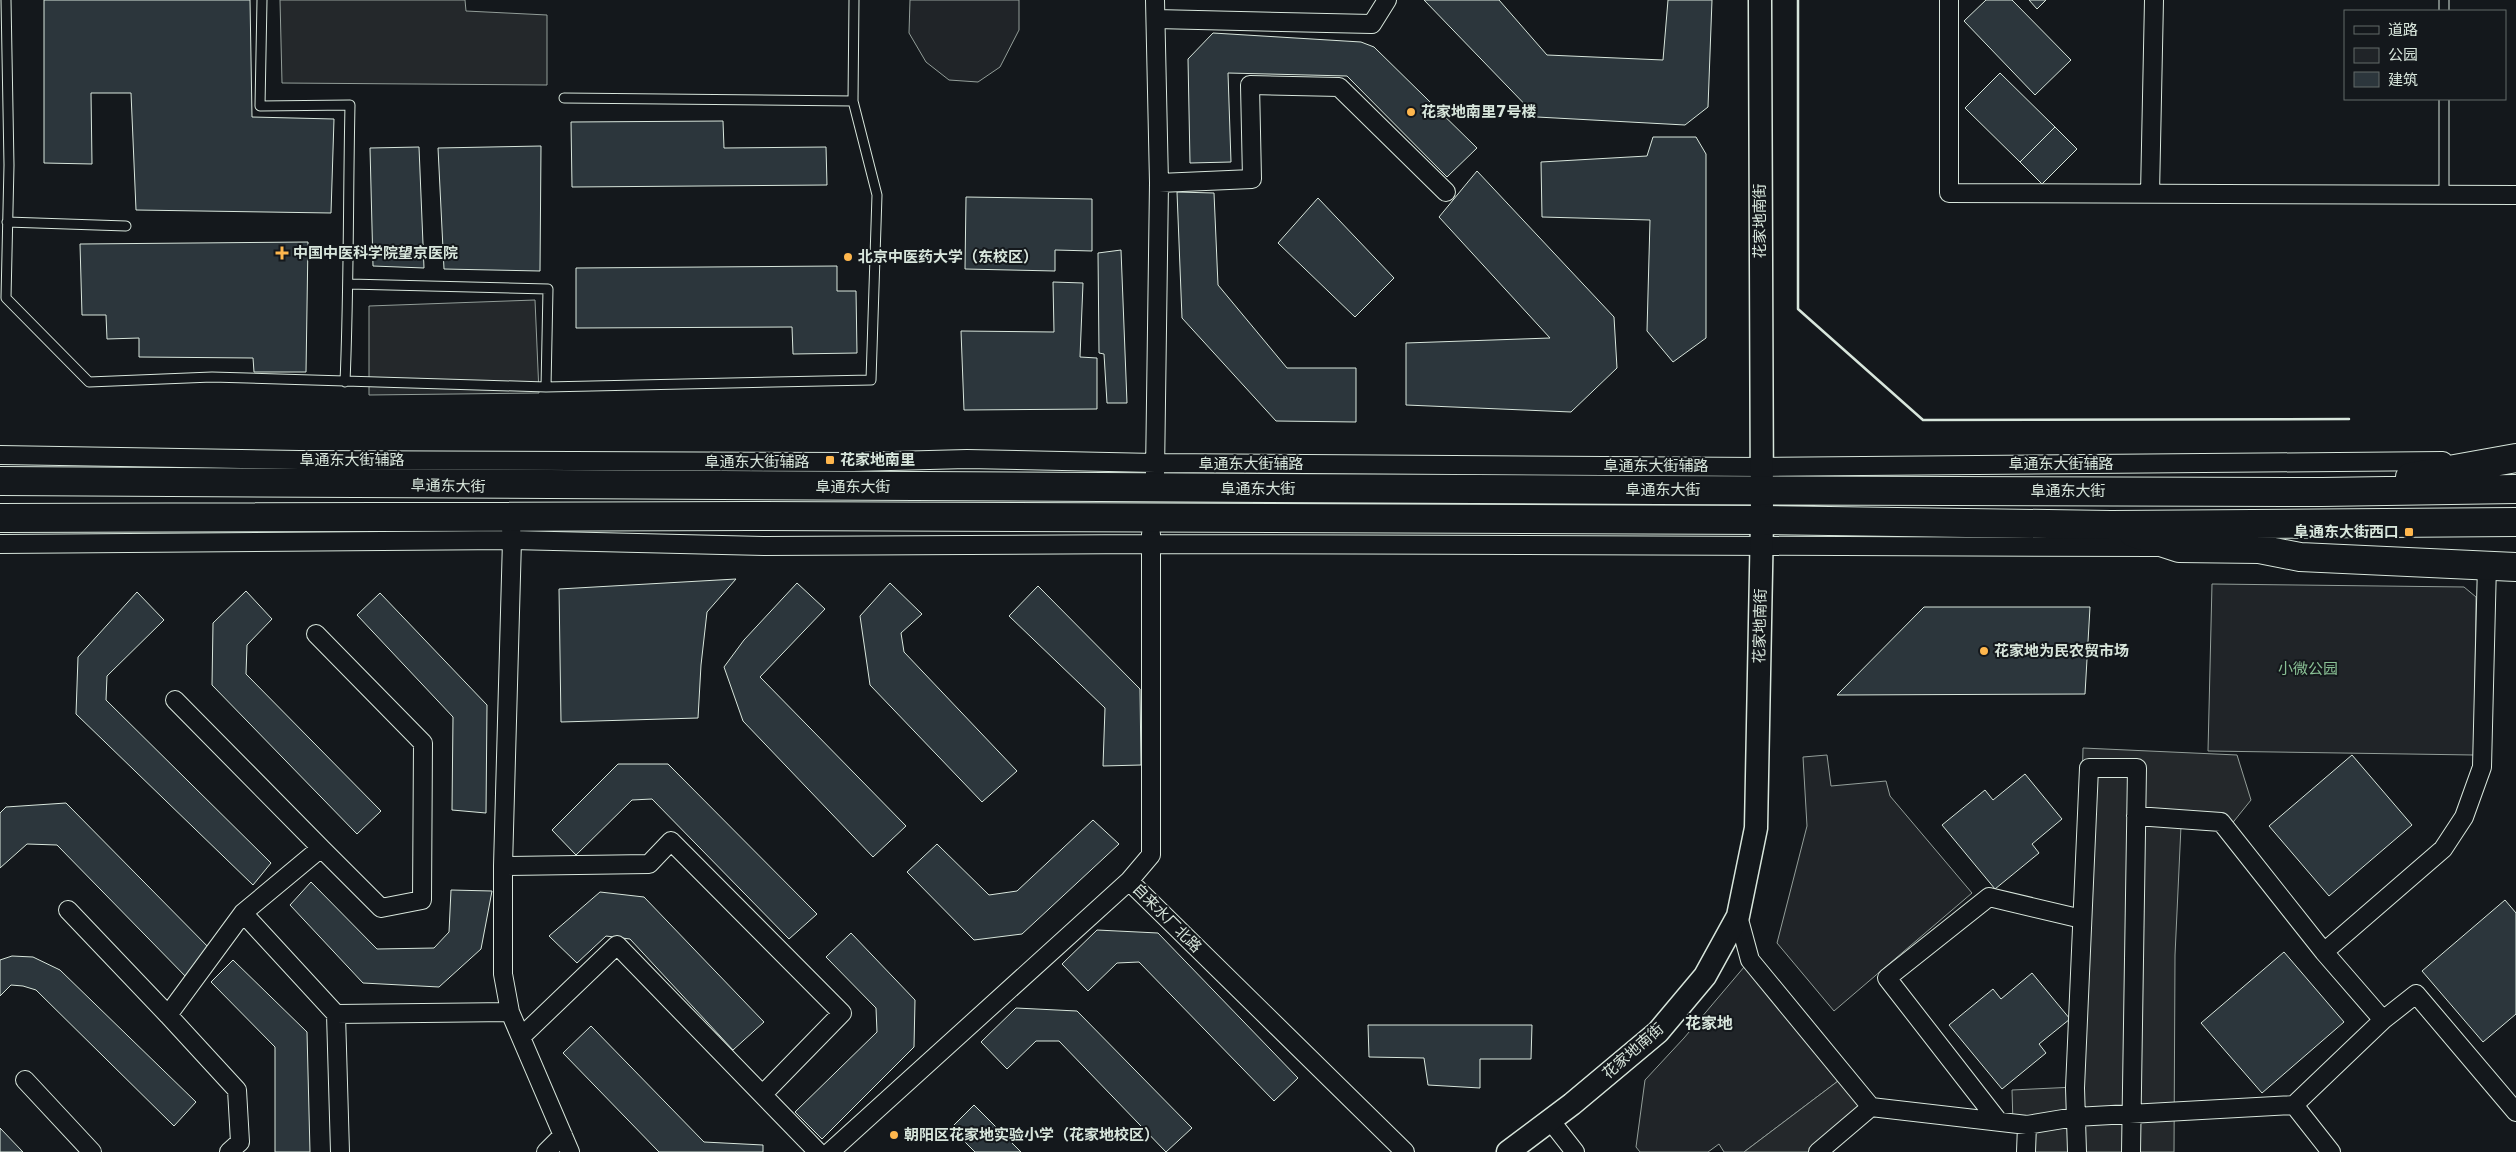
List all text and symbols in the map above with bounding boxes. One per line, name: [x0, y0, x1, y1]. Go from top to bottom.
legend: [2344, 10, 2506, 100]
text: 道路: [2388, 21, 2418, 39]
text: 公园: [2388, 46, 2418, 64]
text: 建筑: [2388, 71, 2418, 89]
place label: 花家地南里7号楼: [1421, 103, 1536, 121]
marker: 花家地南里7号楼: [1405, 106, 1417, 118]
street label: 花家地南街: [1751, 183, 1769, 259]
place label: 中国中医科学院望京医院: [293, 244, 458, 262]
marker: 中国中医科学院望京医院: [275, 246, 289, 260]
place label: 北京中医药大学（东校区）: [858, 248, 1038, 266]
marker: 北京中医药大学（东校区）: [842, 251, 854, 263]
street label: 阜通东大街辅路: [299, 451, 405, 469]
place label: 花家地南里: [840, 451, 915, 469]
street label: 阜通东大街辅路: [704, 453, 810, 471]
marker: 花家地南里: [824, 454, 836, 466]
street label: 阜通东大街辅路: [1198, 455, 1304, 473]
street label: 阜通东大街辅路: [2008, 455, 2114, 473]
street label: 阜通东大街辅路: [1603, 457, 1709, 475]
street label: 阜通东大街: [410, 476, 486, 496]
street label: 阜通东大街: [815, 478, 891, 496]
street label: 阜通东大街: [1220, 480, 1296, 498]
street label: 阜通东大街: [1625, 481, 1701, 499]
street label: 阜通东大街: [2030, 482, 2106, 500]
place label: 阜通东大街西口: [2294, 523, 2399, 541]
marker: 阜通东大街西口: [2403, 526, 2415, 538]
street label: 花家地南街: [1750, 588, 1770, 664]
place label: 花家地为民农贸市场: [1994, 642, 2129, 660]
marker: 花家地为民农贸市场: [1978, 645, 1990, 657]
park label: 小微公园: [2278, 660, 2338, 678]
street label: 自来水厂北路: [1129, 880, 1205, 956]
district label: 花家地: [1685, 1014, 1733, 1033]
street label: 花家地南街: [1599, 1020, 1667, 1082]
place label: 朝阳区花家地实验小学（花家地校区）: [904, 1126, 1159, 1144]
marker: 朝阳区花家地实验小学（花家地校区）: [888, 1129, 900, 1141]

